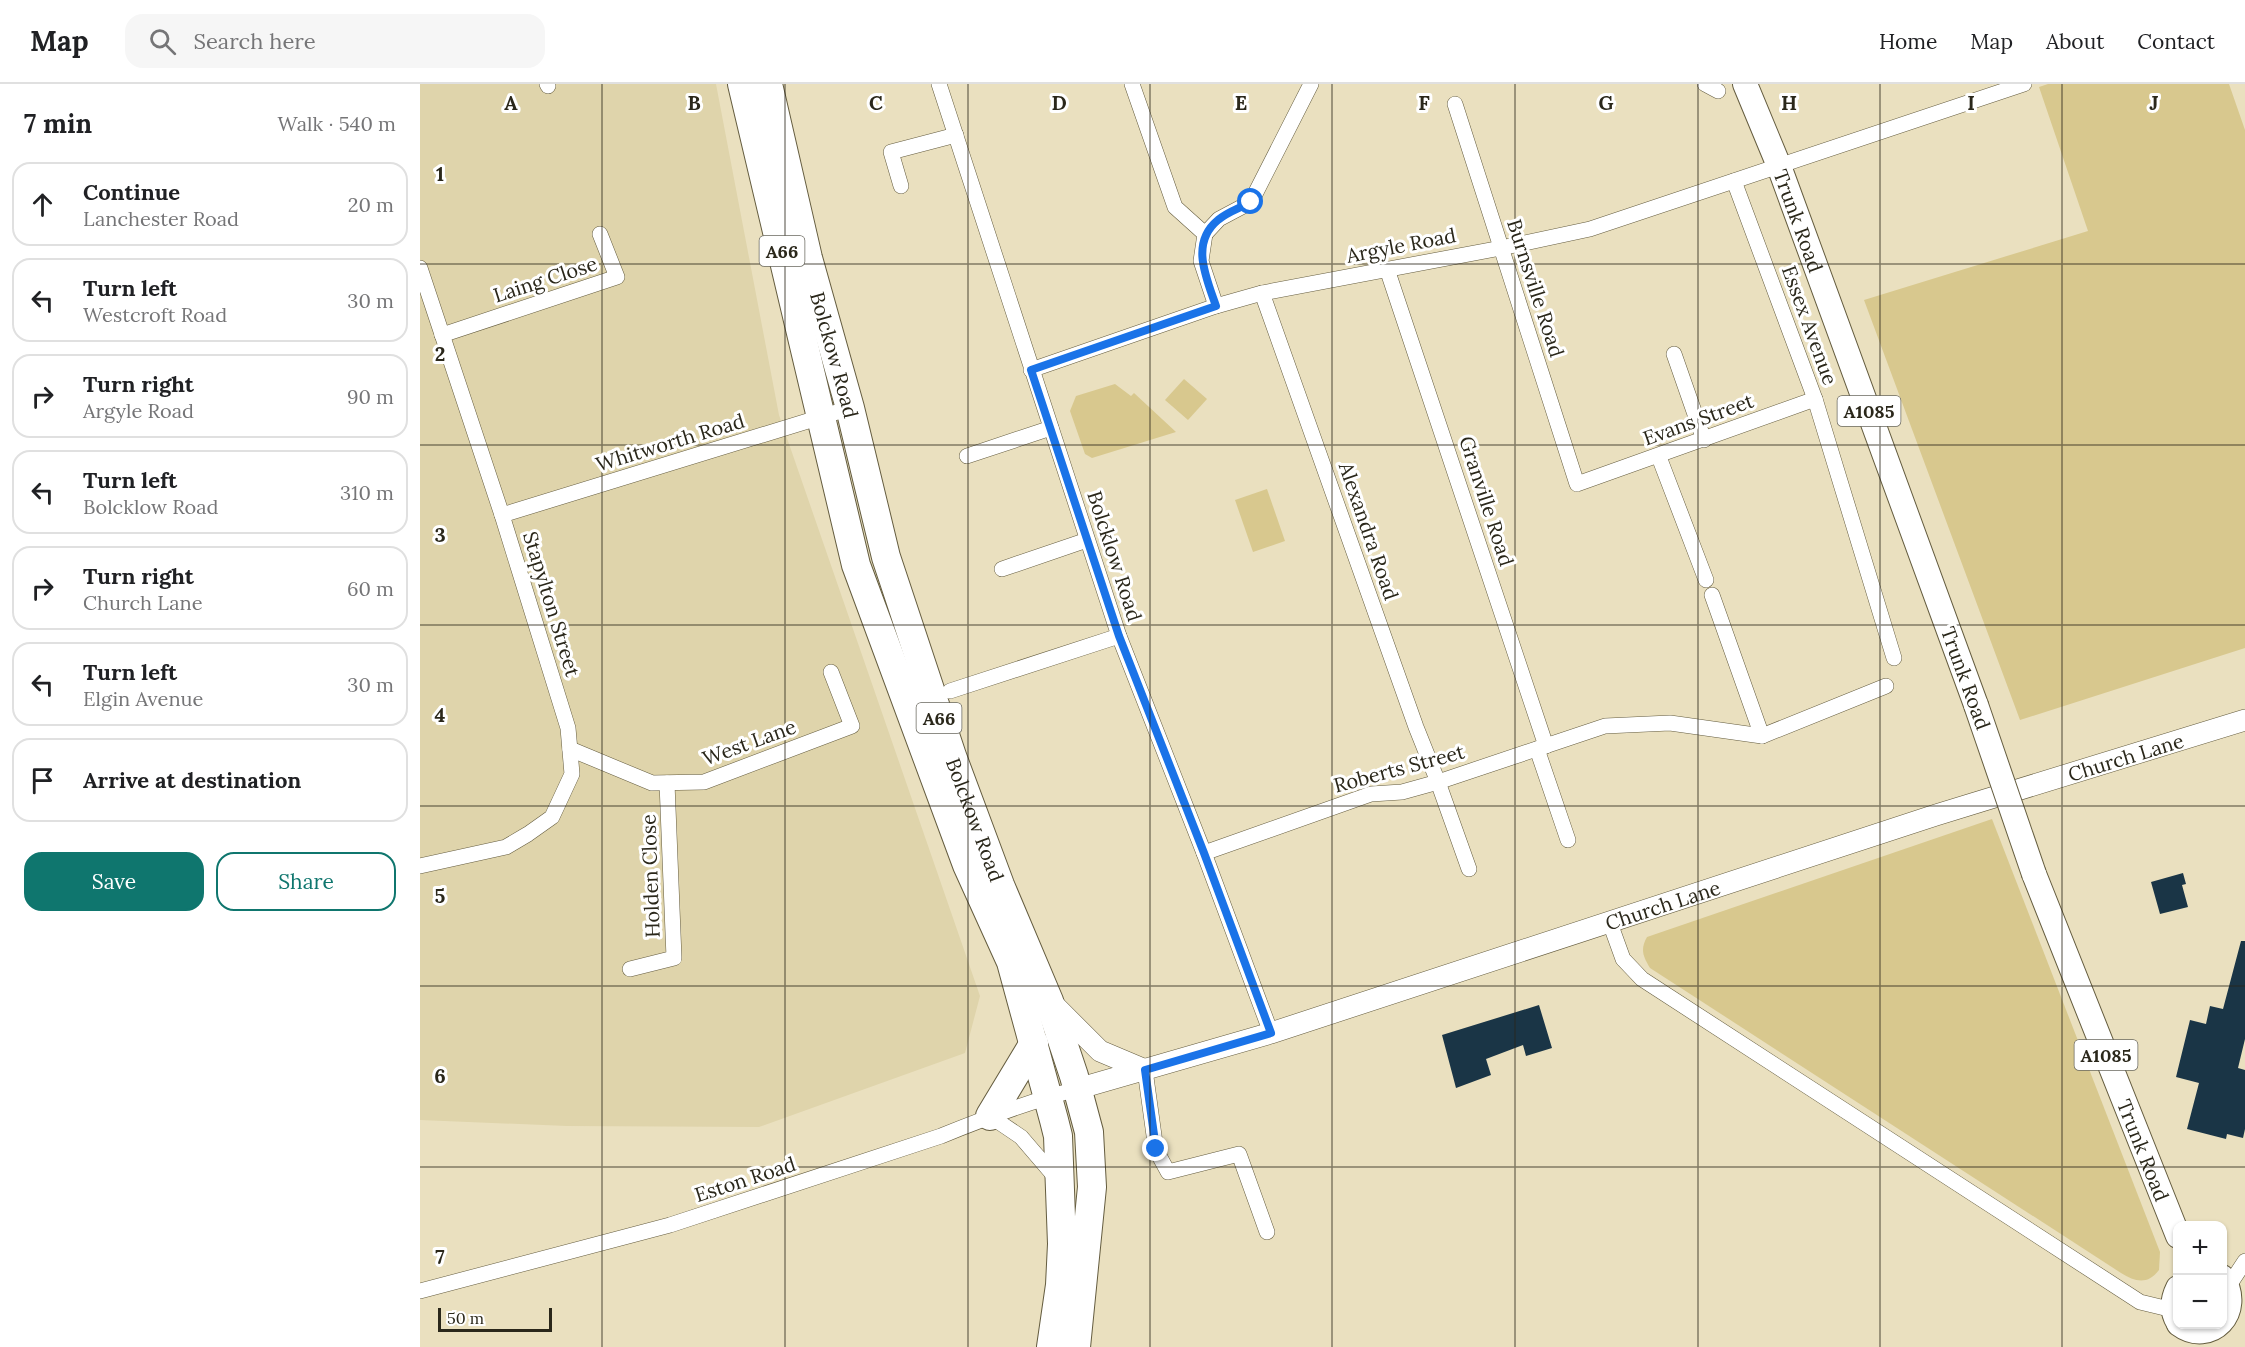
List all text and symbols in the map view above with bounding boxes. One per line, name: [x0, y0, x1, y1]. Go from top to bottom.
search box: [125, 14, 545, 68]
text: Map: [30, 23, 89, 59]
icon: search: [146, 25, 179, 58]
text: Search here: [194, 27, 316, 55]
text: Home: [1879, 28, 1937, 55]
text: Map: [1970, 28, 2013, 55]
text: About: [2046, 28, 2104, 55]
text: Contact: [2137, 28, 2215, 55]
text: A: [504, 90, 518, 115]
text: B: [687, 90, 701, 115]
text: C: [869, 90, 883, 115]
text: D: [1051, 90, 1067, 115]
text: E: [1235, 90, 1247, 115]
text: F: [1418, 90, 1430, 115]
text: G: [1598, 90, 1614, 115]
text: H: [1781, 90, 1797, 115]
text: I: [1967, 90, 1975, 115]
text: J: [2149, 90, 2159, 115]
text: 7 min: [24, 107, 92, 140]
text: Walk · 540 m: [278, 111, 396, 136]
text: 1: [436, 161, 444, 186]
street label: Trunk Road: [1769, 166, 1829, 276]
text: Continue: [83, 178, 180, 206]
icon: ahead: [26, 188, 59, 221]
route start: [1237, 188, 1263, 214]
text: 20 m: [348, 192, 394, 217]
text: Lanchester Road: [83, 206, 239, 231]
street label: Burnsville Road: [1502, 216, 1570, 360]
street label: Argyle Road: [1343, 222, 1458, 268]
road number: A66: [760, 236, 805, 266]
street label: Laing Close: [490, 250, 600, 308]
street label: Essex Avenue: [1777, 262, 1843, 388]
text: Turn left: [83, 274, 177, 302]
icon: left: [26, 284, 59, 317]
text: 30 m: [347, 288, 394, 313]
street label: Bolckow Road: [806, 289, 864, 420]
text: Westcroft Road: [83, 302, 227, 327]
text: 2: [435, 341, 445, 366]
text: Turn right: [83, 370, 194, 398]
icon: right: [26, 380, 59, 413]
text: 90 m: [347, 384, 394, 409]
street label: Evans Street: [1639, 387, 1757, 451]
road number: A1085: [1838, 396, 1900, 426]
text: Argyle Road: [83, 398, 194, 423]
street label: Whitworth Road: [593, 408, 747, 476]
street label: Granville Road: [1454, 433, 1520, 569]
street label: Alexandra Road: [1333, 458, 1404, 603]
text: Turn left: [83, 466, 177, 494]
icon: left: [26, 476, 59, 509]
text: 310 m: [340, 480, 394, 505]
street label: Bolcklow Road: [1082, 488, 1148, 624]
text: Bolcklow Road: [83, 494, 219, 519]
text: 3: [434, 522, 446, 547]
street label: Stapylton Street: [518, 528, 586, 680]
text: Turn right: [83, 562, 194, 590]
icon: right: [26, 572, 59, 605]
text: 60 m: [347, 576, 394, 601]
text: Church Lane: [83, 590, 203, 615]
street label: Trunk Road: [1936, 623, 1996, 733]
text: Turn left: [83, 658, 177, 686]
icon: left: [26, 668, 59, 701]
text: 30 m: [347, 672, 394, 697]
text: Elgin Avenue: [83, 686, 203, 711]
text: 4: [435, 702, 446, 727]
road number: A66: [916, 703, 962, 733]
street label: West Lane: [699, 714, 799, 770]
street label: Church Lane: [2065, 727, 2187, 786]
street label: Roberts Street: [1331, 738, 1467, 797]
street label: Bolckow Road: [941, 754, 1010, 885]
icon: arrive: [26, 764, 59, 797]
text: Arrive at destination: [83, 766, 301, 794]
street label: Holden Close: [635, 814, 665, 938]
button: Save: [24, 852, 204, 911]
button: Share: [216, 852, 396, 911]
street label: Church Lane: [1602, 874, 1723, 935]
text: 5: [435, 883, 446, 908]
road number: A1085: [2074, 1040, 2138, 1070]
text: 6: [434, 1063, 446, 1088]
street label: Trunk Road: [2112, 1095, 2175, 1205]
route end: [1142, 1135, 1168, 1161]
street label: Eston Road: [691, 1151, 799, 1207]
map controls: [2173, 1221, 2227, 1329]
button: +: [2173, 1221, 2227, 1275]
text: 7: [435, 1244, 445, 1269]
button: −: [2173, 1275, 2227, 1329]
scale bar: [438, 1305, 552, 1332]
text: 50 m: [447, 1308, 484, 1328]

